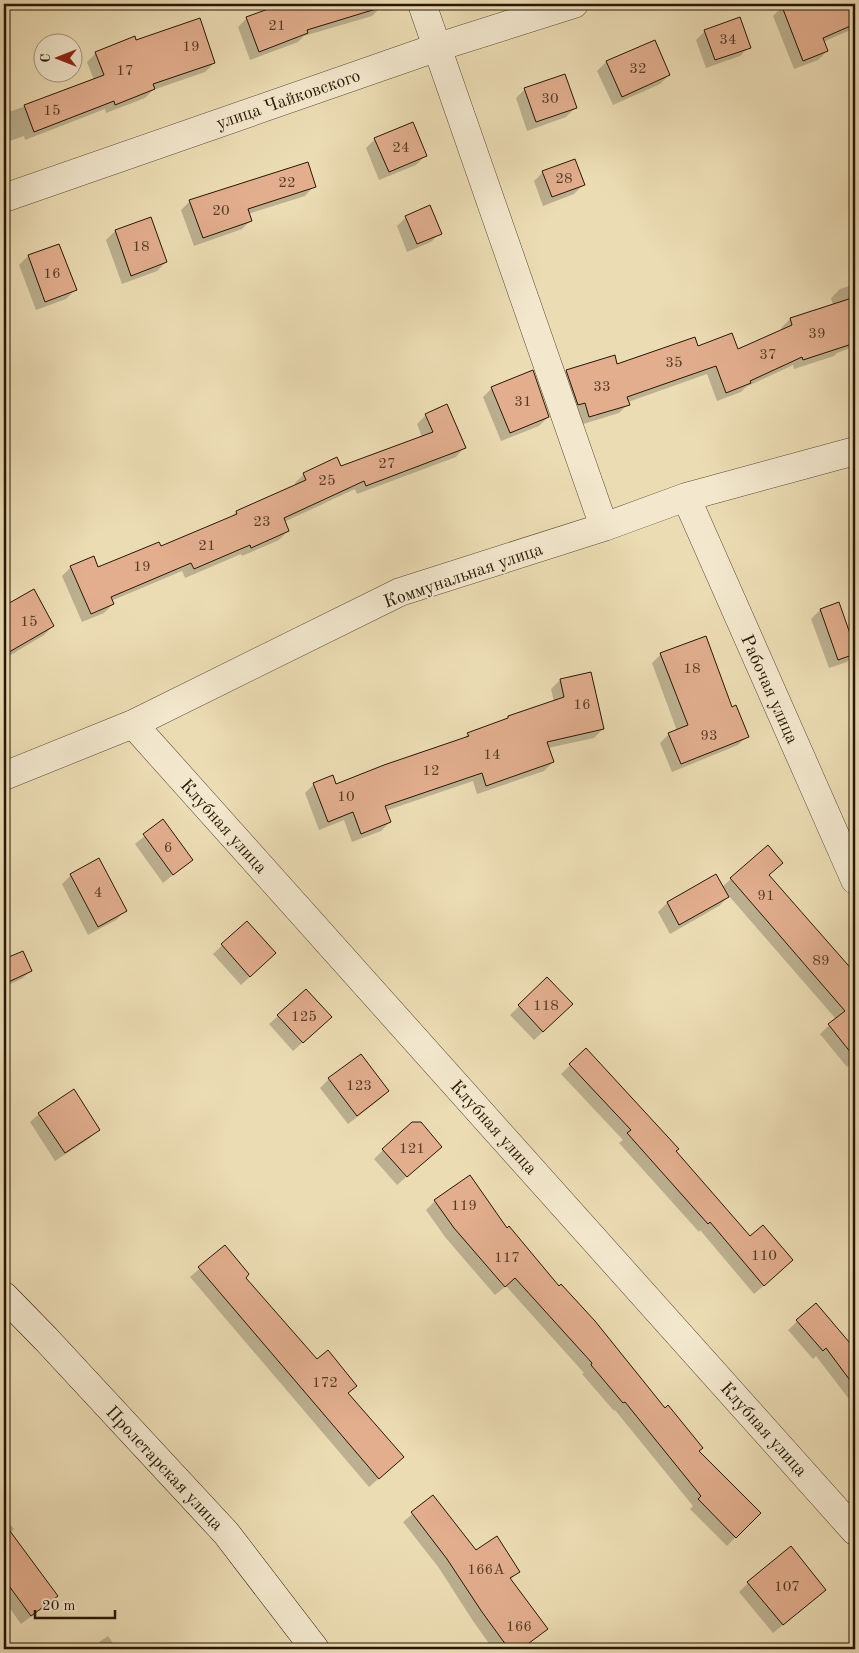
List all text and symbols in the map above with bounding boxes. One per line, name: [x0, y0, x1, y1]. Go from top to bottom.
house number: 21: [268, 19, 286, 34]
north arrow: [32, 32, 82, 82]
house number: 34: [719, 33, 737, 48]
house number: 19: [182, 40, 200, 55]
text: С: [39, 53, 53, 63]
house number: 32: [629, 62, 647, 77]
house number: 17: [116, 64, 134, 79]
street label: улица Чайковского: [214, 67, 363, 133]
house number: 30: [541, 92, 559, 107]
house number: 15: [43, 104, 61, 119]
house number: 24: [392, 141, 410, 156]
house number: 28: [555, 172, 573, 187]
house number: 22: [278, 176, 296, 191]
house number: 20: [212, 204, 230, 219]
house number: 18: [132, 240, 150, 255]
house number: 16: [43, 267, 61, 282]
house number: 39: [808, 327, 826, 342]
house number: 37: [759, 348, 777, 363]
house number: 35: [665, 356, 683, 371]
house number: 33: [593, 380, 611, 395]
house number: 31: [514, 395, 532, 410]
house number: 27: [378, 457, 396, 472]
house number: 25: [318, 474, 336, 489]
house number: 23: [253, 515, 271, 530]
house number: 21: [198, 539, 216, 554]
street label: Коммунальная улица: [382, 540, 545, 612]
house number: 19: [133, 560, 151, 575]
house number: 15: [20, 615, 38, 630]
street label: Рабочая улица: [737, 632, 801, 747]
house number: 18: [683, 662, 701, 677]
house number: 16: [573, 698, 591, 713]
house number: 93: [700, 729, 718, 744]
house number: 14: [483, 748, 501, 763]
house number: 12: [422, 764, 440, 779]
street label: Клубная улица: [176, 776, 270, 877]
house number: 10: [337, 790, 355, 805]
house number: 6: [164, 841, 172, 856]
house number: 4: [94, 886, 102, 901]
house number: 91: [757, 889, 775, 904]
house number: 89: [812, 954, 830, 969]
house number: 118: [533, 999, 559, 1014]
house number: 125: [291, 1010, 317, 1025]
street label: Клубная улица: [446, 1077, 540, 1178]
house number: 123: [346, 1079, 372, 1094]
house number: 121: [399, 1142, 425, 1157]
house number: 119: [451, 1199, 477, 1214]
house number: 110: [751, 1249, 777, 1264]
house number: 117: [494, 1251, 520, 1266]
house number: 172: [312, 1376, 338, 1391]
street label: Клубная улица: [716, 1379, 810, 1480]
street label: Пролетарская улица: [102, 1403, 226, 1534]
house number: 166А: [467, 1563, 505, 1578]
house number: 107: [774, 1580, 800, 1595]
scale bar: [35, 1588, 115, 1620]
text: 20 m: [42, 1599, 76, 1614]
house number: 166: [506, 1620, 532, 1635]

